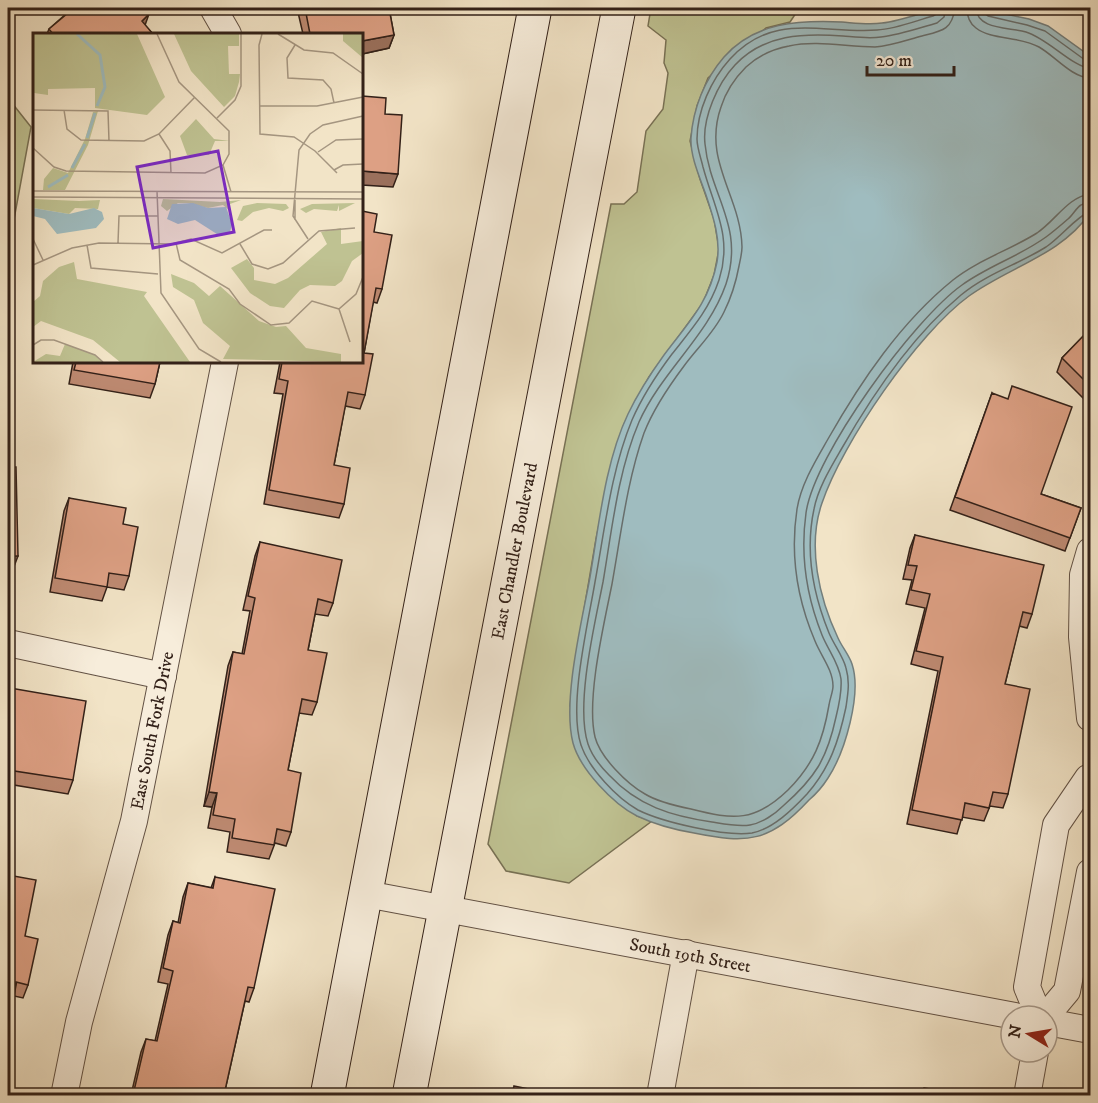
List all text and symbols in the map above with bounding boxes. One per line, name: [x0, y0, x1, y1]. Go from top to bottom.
inset map: [33, 33, 363, 363]
scale bar: [867, 39, 954, 77]
text: 20 m: [876, 50, 912, 72]
street label: East Chandler Boulevard: [487, 461, 543, 642]
street label: East South Fork Drive: [126, 650, 179, 812]
street label: South 19th Street: [628, 934, 753, 978]
north arrow: [999, 1004, 1059, 1064]
text: N: [1004, 1023, 1026, 1040]

